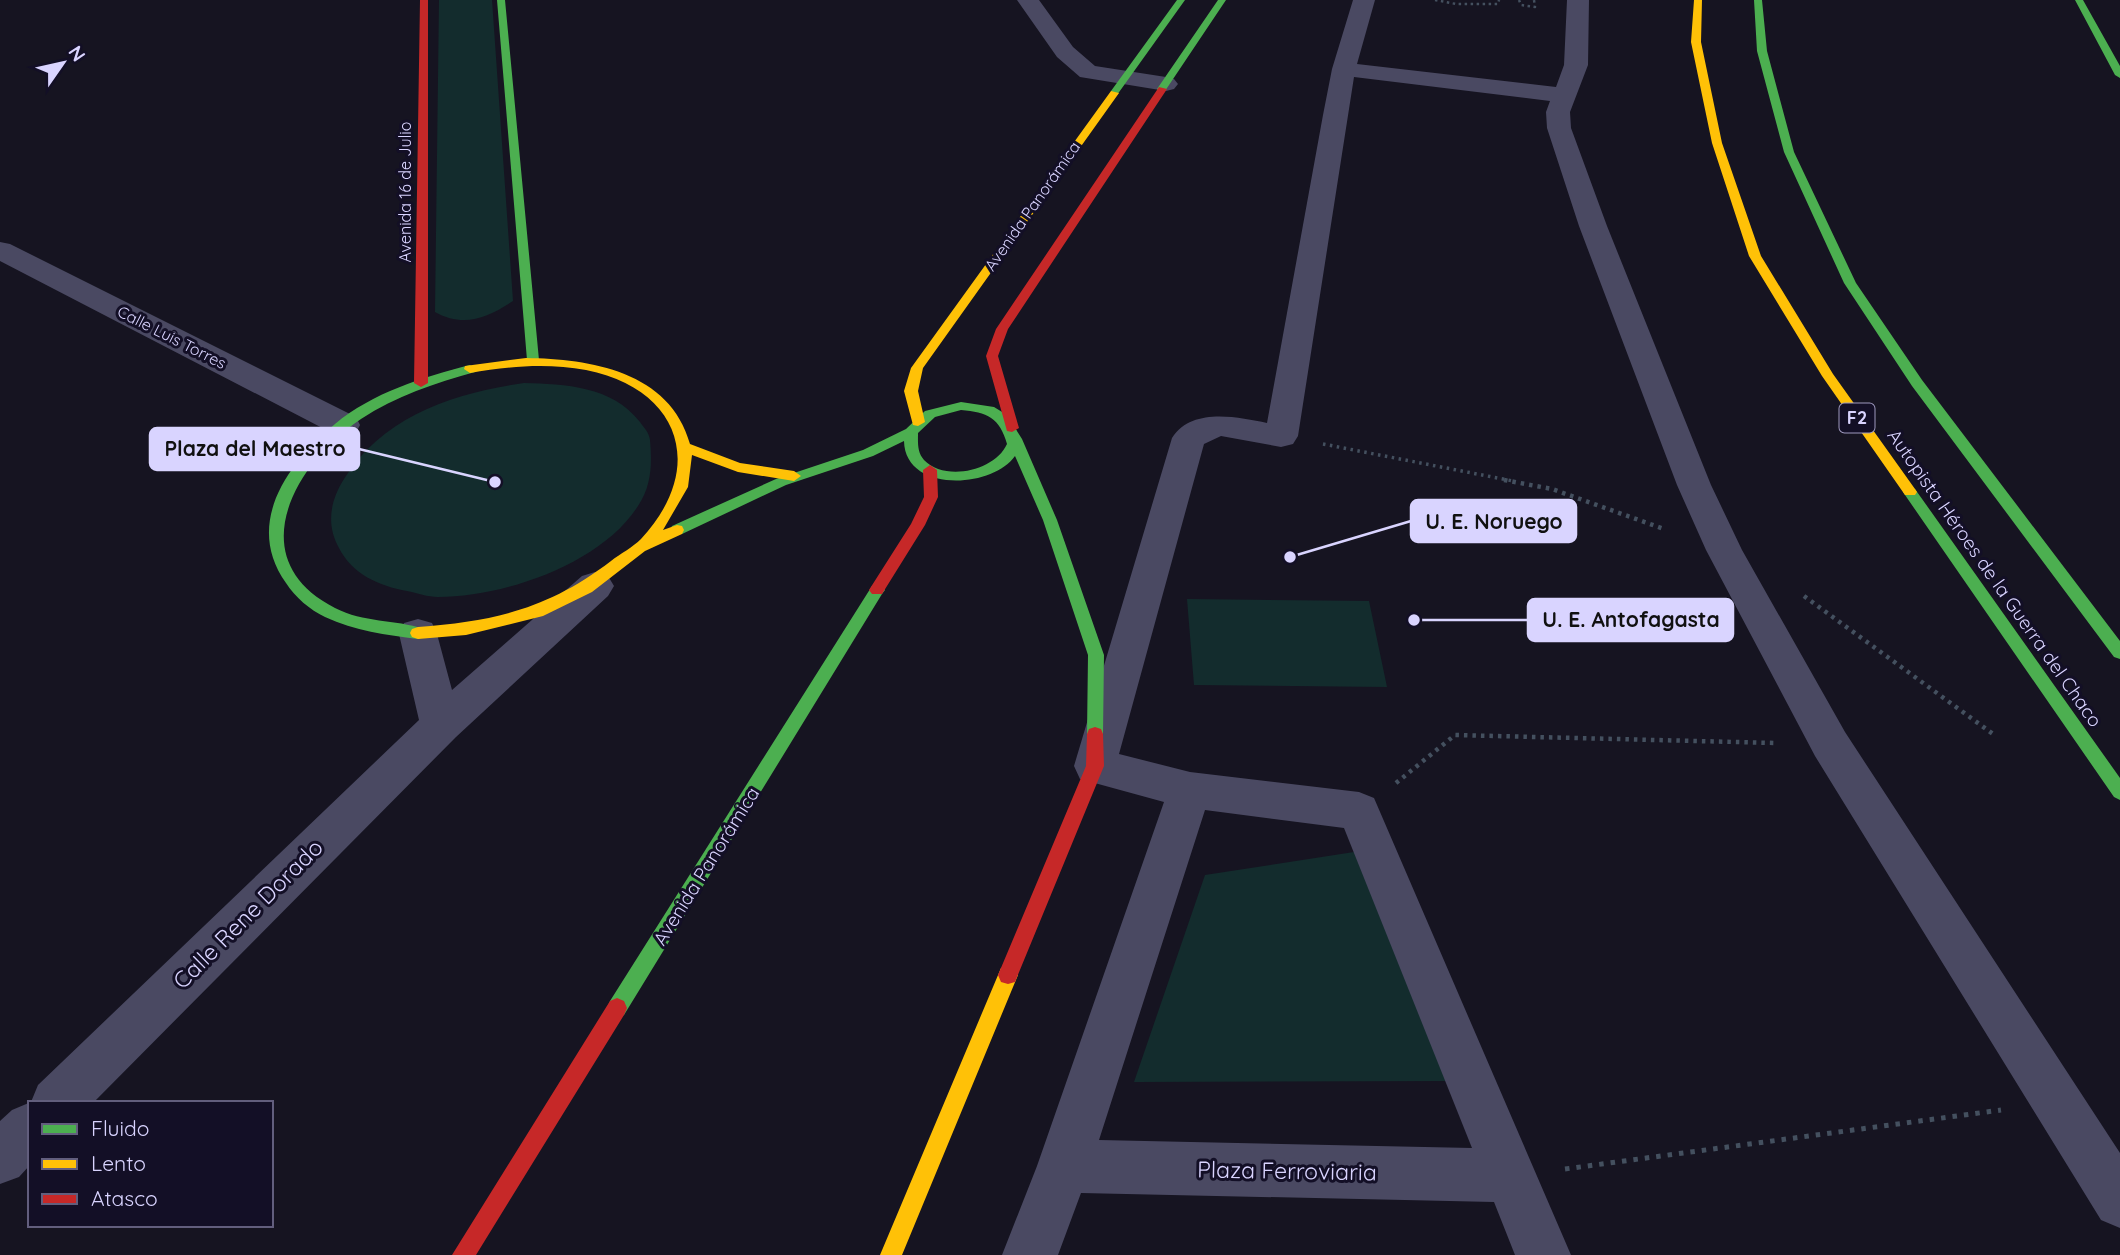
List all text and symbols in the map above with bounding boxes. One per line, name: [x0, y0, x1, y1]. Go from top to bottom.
north arrow: [28, 28, 98, 98]
text: N: [63, 41, 91, 66]
street label: Avenida 16 de Julio: [395, 122, 415, 262]
street label: Avenida Panorámica: [980, 137, 1084, 275]
street label: Calle Luis Torres: [114, 301, 230, 373]
road number: F2: [1840, 404, 1874, 432]
street label: Autopista Héroes de la Guerra del Chaco: [1882, 424, 2108, 732]
callout: Plaza del Maestro: [150, 428, 359, 470]
text: Plaza del Maestro: [164, 435, 346, 461]
callout: U. E. Noruego: [1411, 500, 1576, 542]
text: U. E. Noruego: [1425, 508, 1563, 534]
callout: U. E. Antofagasta: [1528, 599, 1733, 641]
text: U. E. Antofagasta: [1542, 606, 1720, 632]
street label: Avenida Panorámica: [648, 782, 764, 950]
street label: Calle Rene Dorado: [167, 833, 329, 995]
legend: [28, 1101, 273, 1227]
text: Fluido: [91, 1115, 149, 1141]
text: Lento: [91, 1150, 146, 1176]
street label: Plaza Ferroviaria: [1197, 1154, 1377, 1187]
text: Atasco: [91, 1185, 158, 1211]

